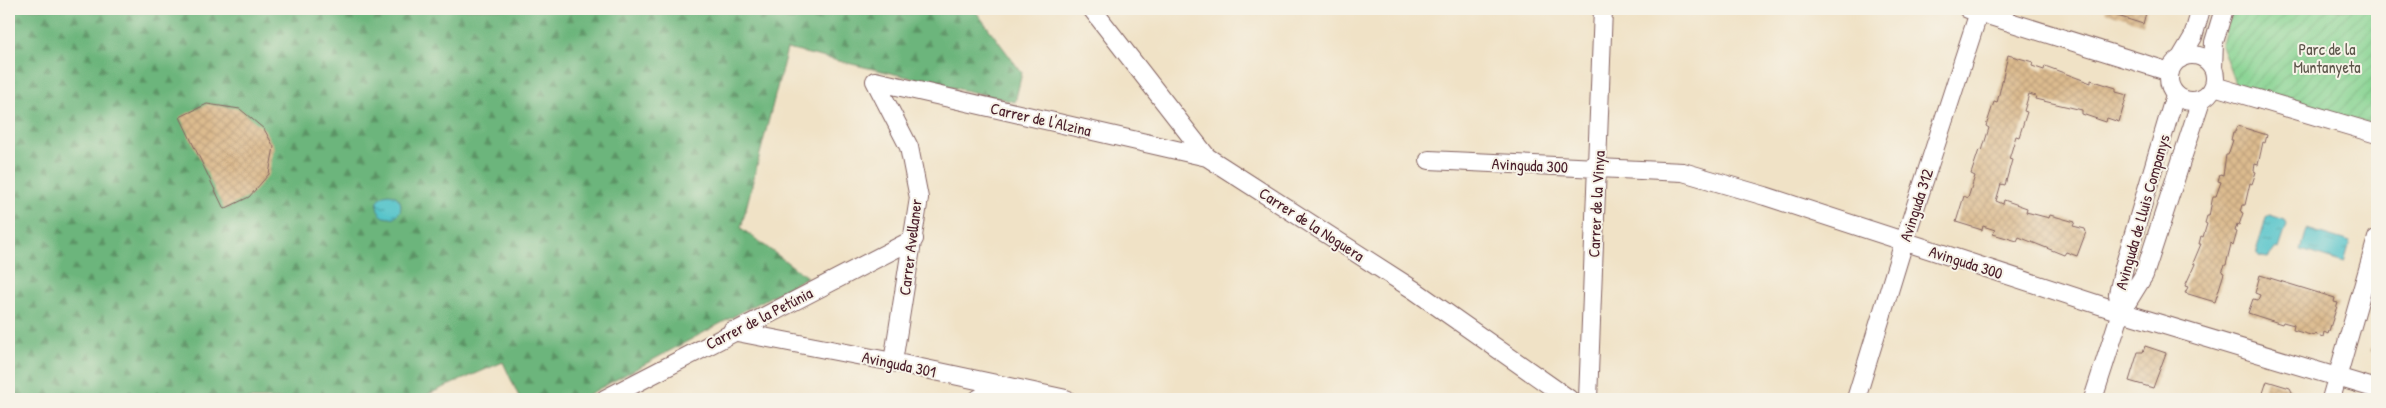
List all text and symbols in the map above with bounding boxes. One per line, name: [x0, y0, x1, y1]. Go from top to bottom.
park label: Parc de la Muntanyeta: [2293, 38, 2361, 78]
street label: Carrer de l'Alzina: [988, 97, 1094, 141]
street label: Avinguda de Lluis Companys: [2109, 132, 2175, 292]
street label: Carrer de la Vinya: [1582, 150, 1610, 258]
street label: Avinguda 300: [1491, 152, 1569, 178]
street label: Avinguda 312: [1894, 165, 1938, 244]
street label: Carrer de la Noguera: [1255, 182, 1369, 266]
street label: Carrer Avellaner: [893, 197, 927, 297]
street label: Avinguda 300: [1926, 240, 2006, 284]
street label: Carrer de la Petúnia: [702, 282, 816, 354]
street label: Avinguda 301: [860, 345, 938, 383]

